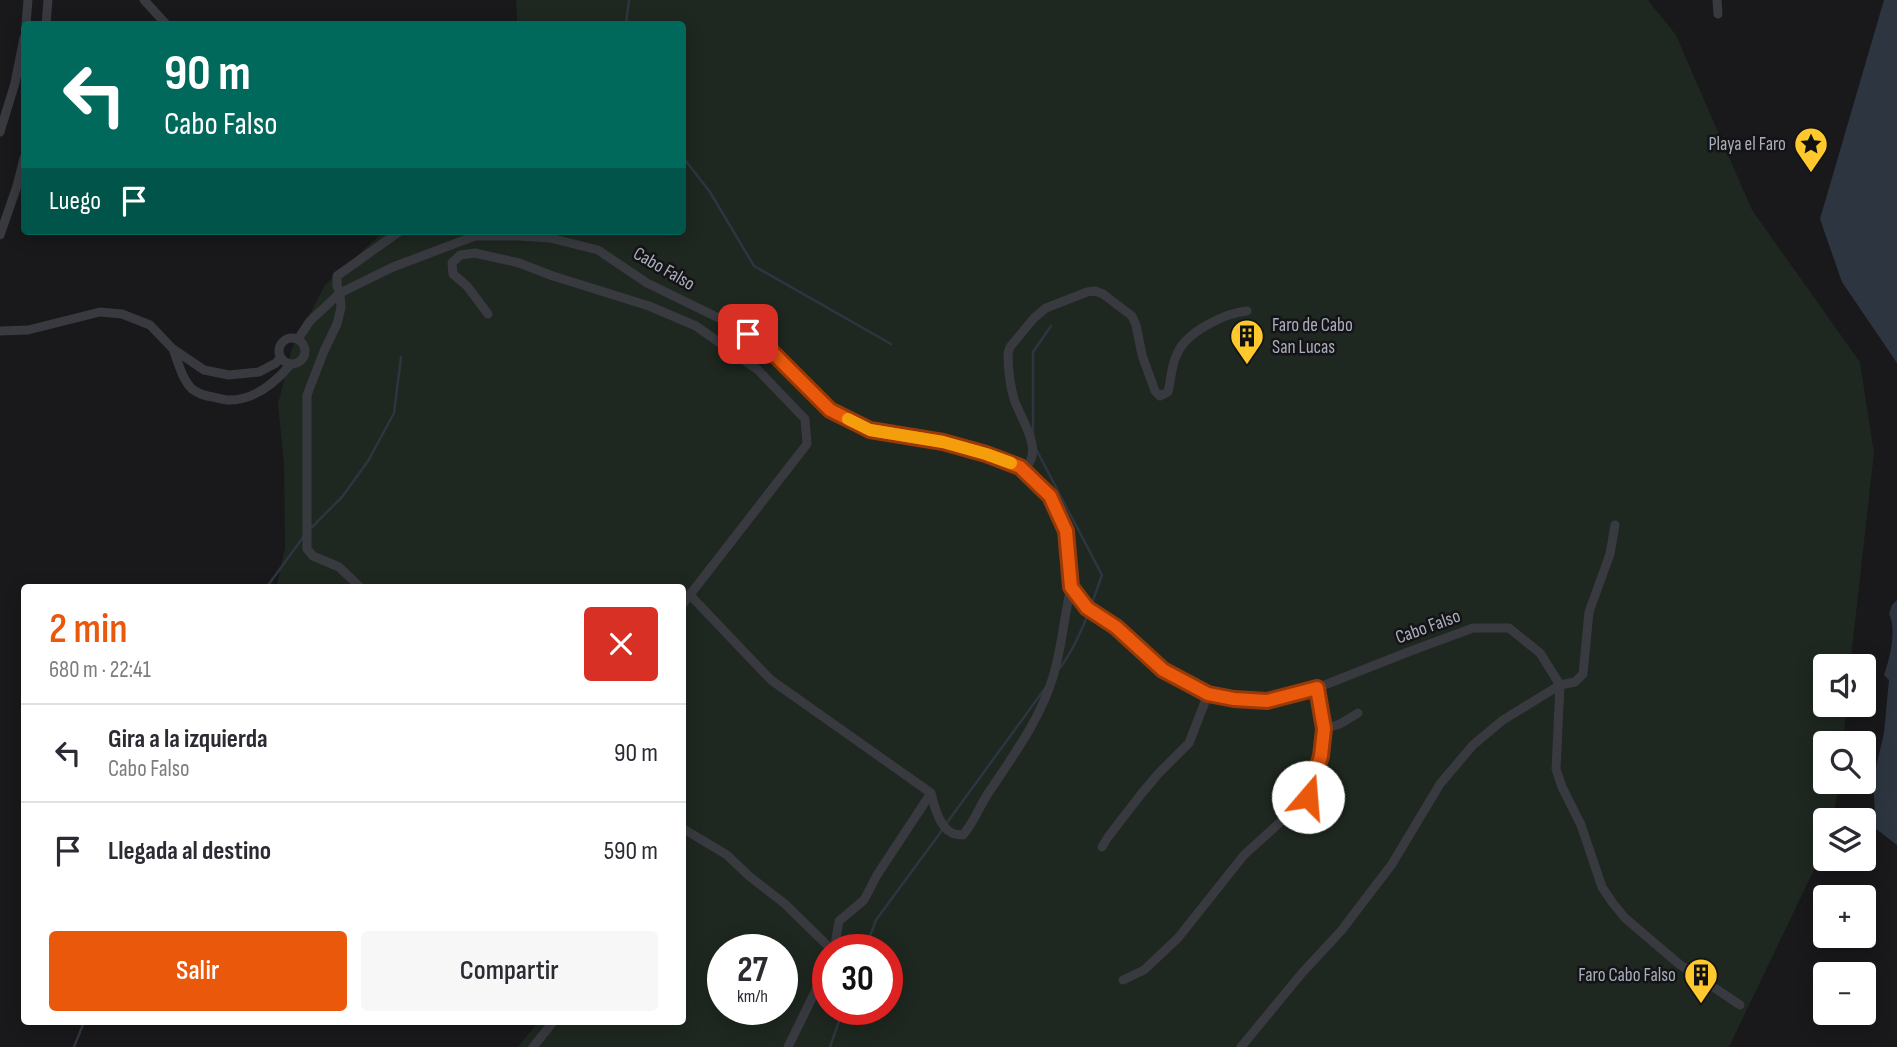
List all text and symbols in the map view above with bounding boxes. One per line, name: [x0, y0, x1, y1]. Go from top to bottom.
text: 90 m: [164, 45, 251, 104]
icon: left: [49, 49, 140, 140]
text: Cabo Falso: [164, 105, 278, 144]
place icon: Playa el Faro: [1792, 125, 1830, 174]
place label: Playa el Faro: [1708, 133, 1786, 156]
icon: arrive: [115, 182, 153, 220]
text: Luego: [49, 186, 101, 217]
street label: Cabo Falso: [629, 242, 699, 296]
pin: [718, 304, 778, 364]
place label: Faro de Cabo San Lucas: [1272, 314, 1353, 359]
icon: arrive: [729, 315, 767, 353]
building icon: Faro de Cabo San Lucas: [1228, 317, 1266, 366]
text: 2 min: [49, 604, 128, 655]
street label: Cabo Falso: [1392, 605, 1464, 649]
button: close: [584, 607, 658, 681]
map controls: [1813, 654, 1876, 1025]
button: sound: [1813, 654, 1876, 717]
text: 680 m · 22:41: [49, 656, 151, 684]
text: Gira a la izquierda: [108, 724, 268, 755]
button: search: [1813, 731, 1876, 794]
icon: left: [49, 734, 87, 772]
text: 90 m: [614, 738, 658, 769]
text: Cabo Falso: [108, 755, 190, 783]
position arrow: [1271, 760, 1345, 834]
button: layers: [1813, 808, 1876, 871]
icon: arrive: [49, 832, 87, 870]
text: Llegada al destino: [108, 836, 271, 867]
text: 590 m: [604, 836, 658, 867]
button: +: [1813, 885, 1876, 948]
button: Salir: [49, 931, 347, 1011]
button: Compartir: [361, 931, 658, 1011]
speed limit sign: 30: [812, 934, 903, 1025]
text: 27: [737, 949, 768, 992]
building icon: Faro Cabo Falso: [1682, 956, 1720, 1005]
button: −: [1813, 962, 1876, 1025]
place label: Faro Cabo Falso: [1578, 964, 1676, 987]
text: km/h: [737, 986, 768, 1007]

